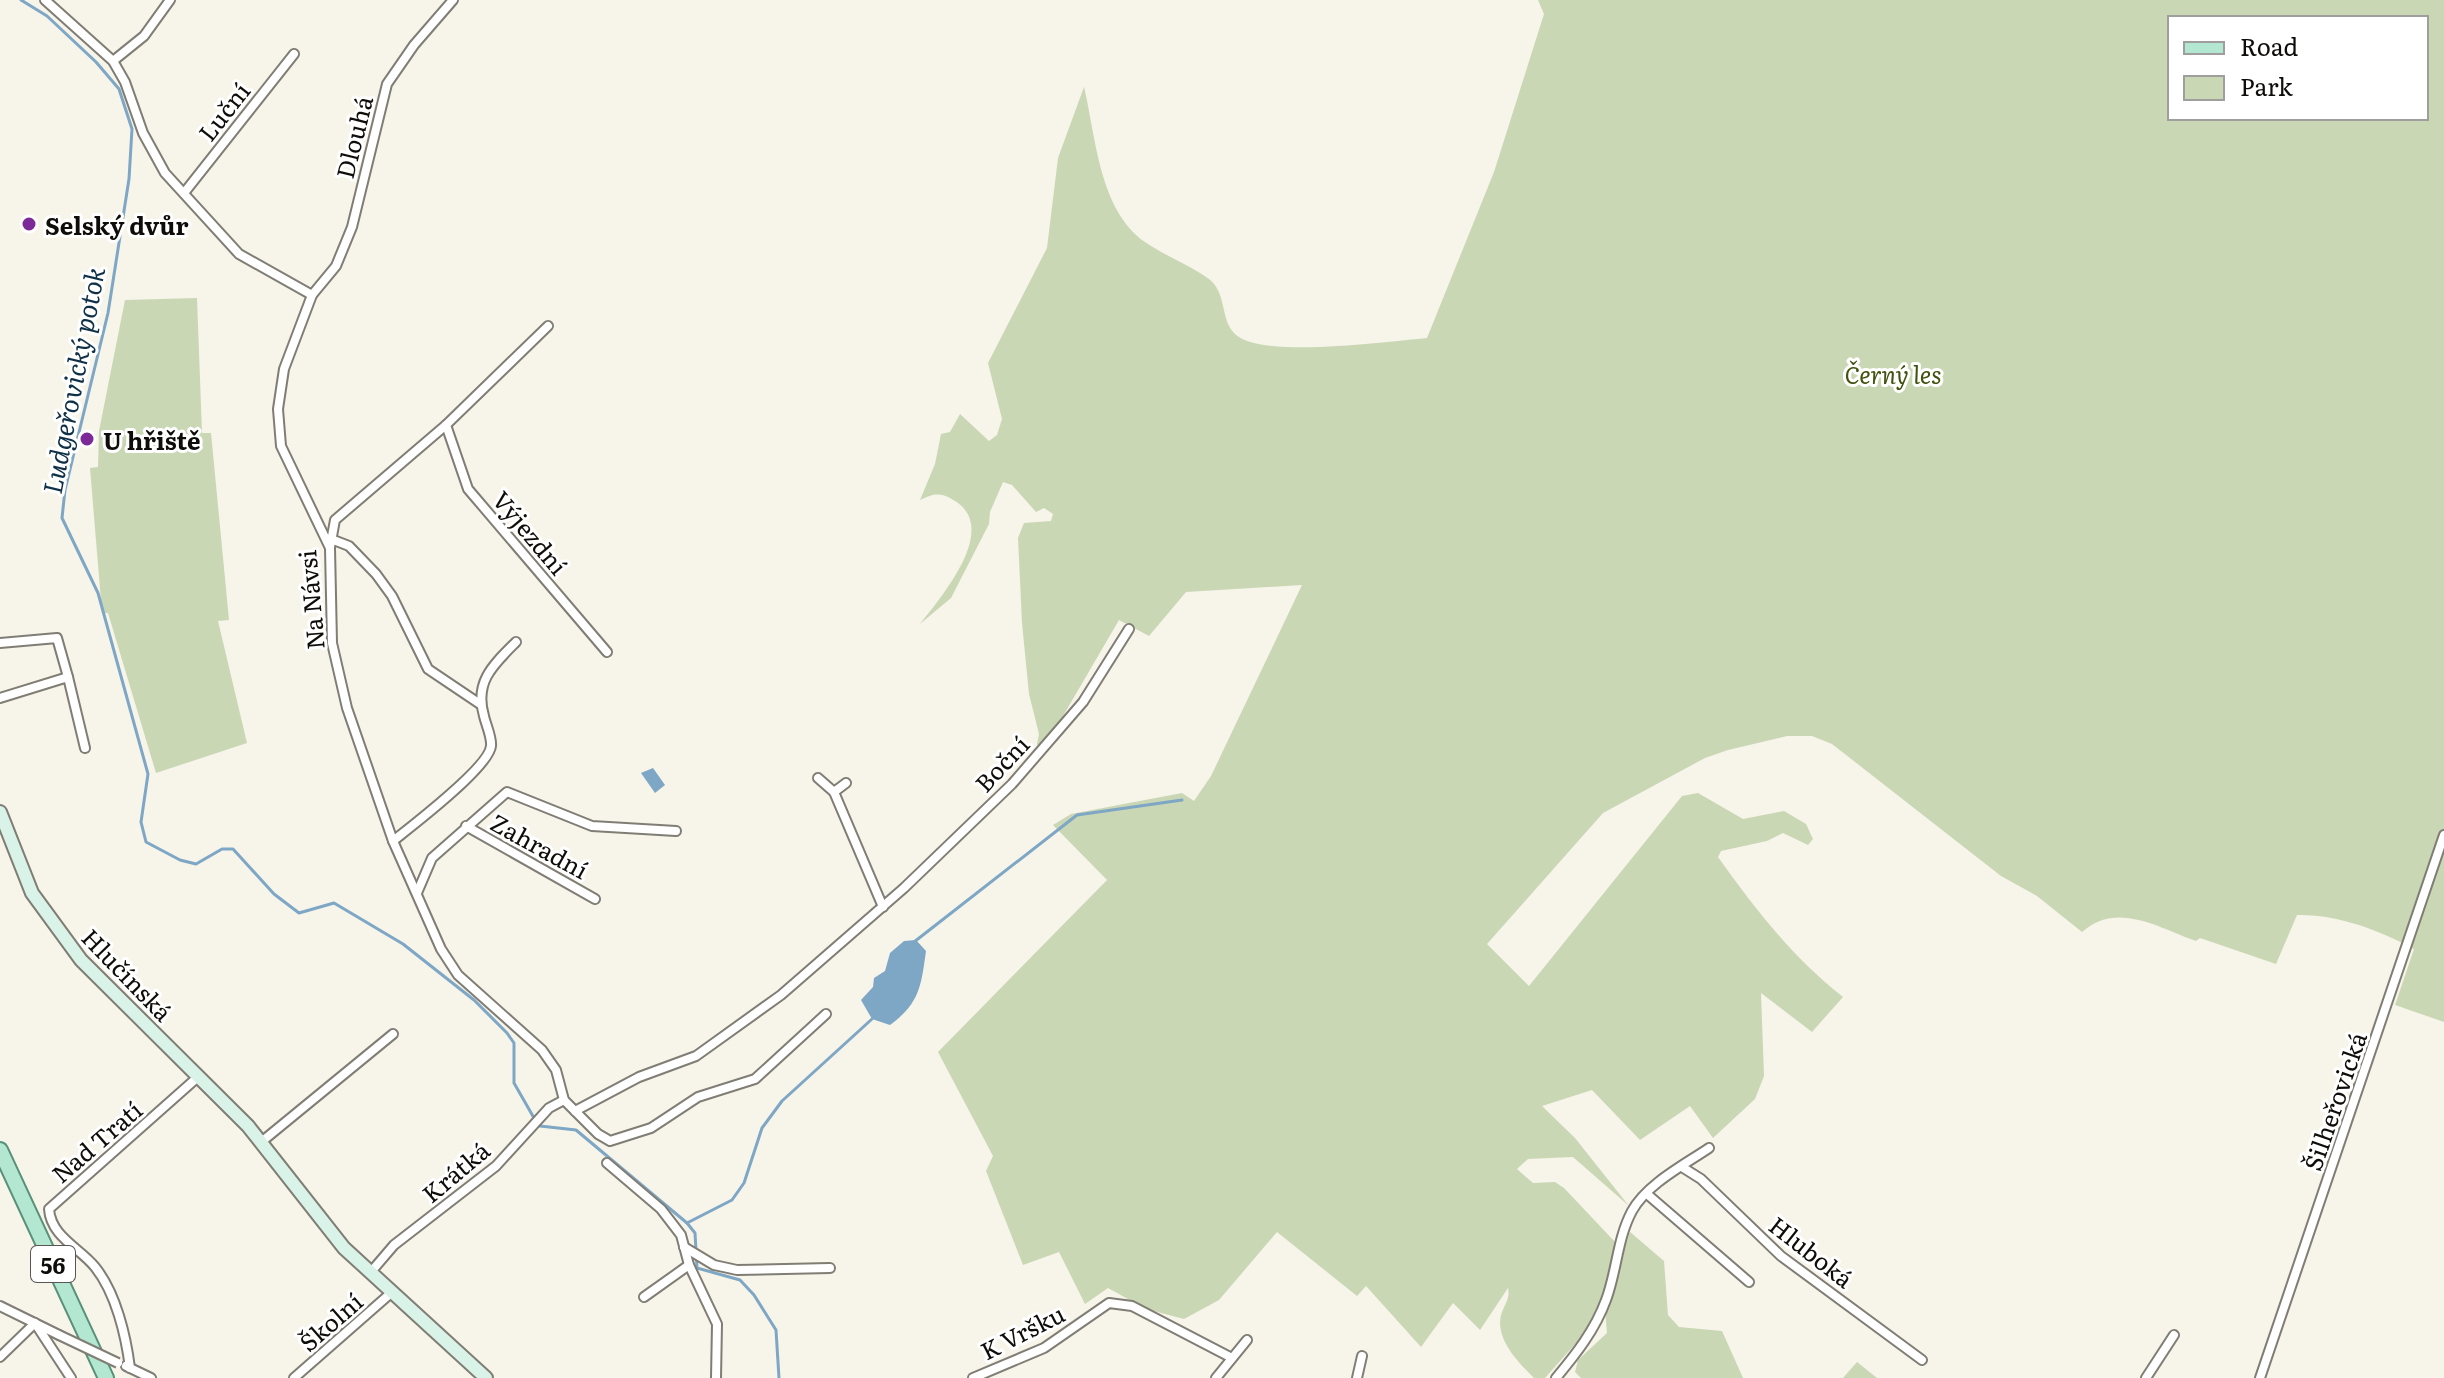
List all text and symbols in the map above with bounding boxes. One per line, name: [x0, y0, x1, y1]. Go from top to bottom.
legend: [2168, 16, 2428, 120]
text: Road: [2240, 28, 2299, 63]
text: Park: [2240, 68, 2293, 103]
street label: Luční: [189, 74, 257, 148]
street label: Dlouhá: [326, 92, 380, 182]
place label: Selský dvůr: [45, 207, 188, 242]
marker: Selský dvůr: [20, 215, 38, 233]
water label: Ludgeřovický potok: [31, 263, 113, 497]
park label: Černý les: [1844, 356, 1942, 391]
place label: U hřiště: [103, 422, 201, 457]
marker: U hřiště: [78, 430, 96, 448]
street label: Výjezdní: [485, 482, 577, 582]
street label: Na Návsi: [288, 549, 332, 651]
street label: Boční: [966, 727, 1036, 799]
street label: Zahradní: [485, 804, 595, 886]
street label: Hlučínská: [75, 920, 181, 1028]
street label: Šilheřovická: [2294, 1027, 2374, 1175]
street label: Nad Tratí: [43, 1092, 149, 1190]
street label: Krátká: [414, 1132, 497, 1210]
street label: Hluboká: [1762, 1207, 1862, 1295]
road number: 56: [31, 1246, 75, 1282]
street label: Školní: [291, 1283, 369, 1359]
street label: K Vršku: [974, 1295, 1070, 1367]

